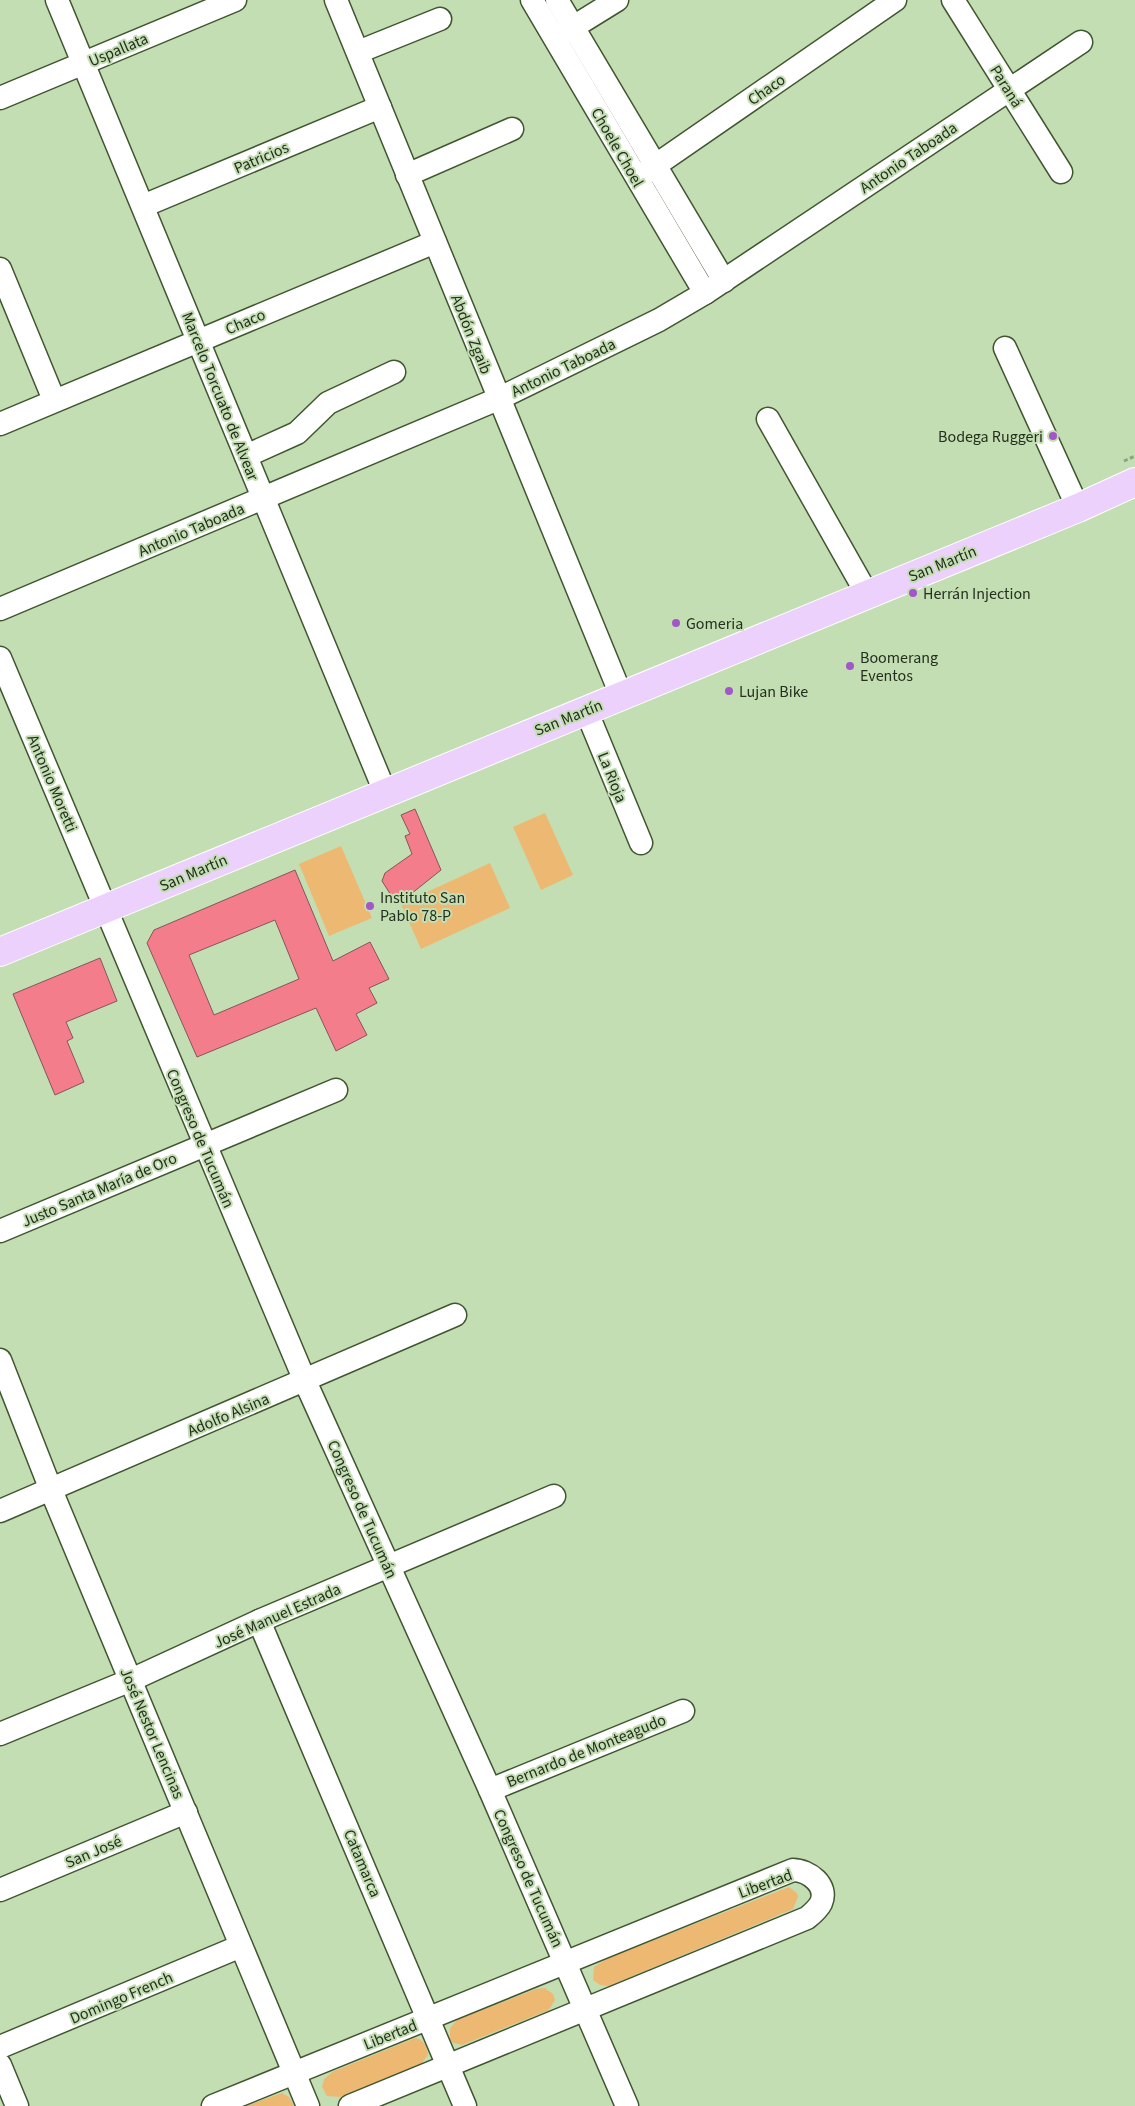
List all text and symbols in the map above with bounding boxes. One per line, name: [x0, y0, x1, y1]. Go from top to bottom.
street label: Uspallata: [85, 28, 152, 72]
street label: Paraná: [985, 61, 1028, 112]
street label: Chaco: [743, 69, 790, 111]
street label: Choele Choel: [586, 104, 649, 191]
street label: Antonio Taboada: [855, 117, 962, 199]
street label: Patricios: [231, 136, 293, 179]
street label: Abdón Zgaib: [445, 291, 497, 378]
street label: Chaco: [222, 304, 269, 340]
street label: Marcelo Torcuato de Alvear: [176, 309, 264, 484]
street label: Antonio Taboada: [508, 333, 619, 403]
place label: Bodega Ruggeri: [938, 426, 1043, 448]
marker: Bodega Ruggeri: [1047, 430, 1059, 442]
street label: Antonio Taboada: [135, 498, 248, 562]
street label: San Martín: [905, 540, 980, 588]
place label: Herrán Injection: [923, 583, 1031, 605]
marker: Herrán Injection: [907, 587, 919, 599]
place label: Gomeria: [686, 613, 743, 635]
marker: Gomeria: [670, 617, 682, 629]
place label: Boomerang Eventos: [860, 647, 938, 687]
marker: Boomerang Eventos: [844, 660, 856, 672]
place label: Lujan Bike: [739, 681, 808, 703]
marker: Lujan Bike: [723, 685, 735, 697]
street label: San Martín: [531, 694, 606, 742]
street label: Antonio Moretti: [22, 731, 82, 835]
street label: La Rioja: [592, 749, 632, 806]
street label: San Martín: [156, 849, 231, 897]
place label: Instituto San Pablo 78-P: [380, 887, 465, 927]
marker: Instituto San Pablo 78-P: [364, 900, 376, 912]
street label: Congreso de Tucumán: [161, 1065, 239, 1211]
street label: Justo Santa María de Oro: [18, 1147, 180, 1233]
street label: Adolfo Alsina: [184, 1388, 273, 1442]
street label: Congreso de Tucumán: [322, 1437, 402, 1582]
street label: José Manuel Estrada: [210, 1578, 344, 1654]
street label: José Nestor Lencinas: [115, 1664, 190, 1803]
street label: Bernardo de Monteagudo: [503, 1709, 669, 1793]
street label: Congreso de Tucumán: [488, 1806, 568, 1951]
street label: Catamarca: [338, 1826, 386, 1901]
street label: San José: [62, 1830, 125, 1874]
street label: Libertad: [735, 1864, 795, 1904]
street label: Domingo French: [67, 1966, 176, 2030]
street label: Libertad: [360, 2014, 420, 2056]

